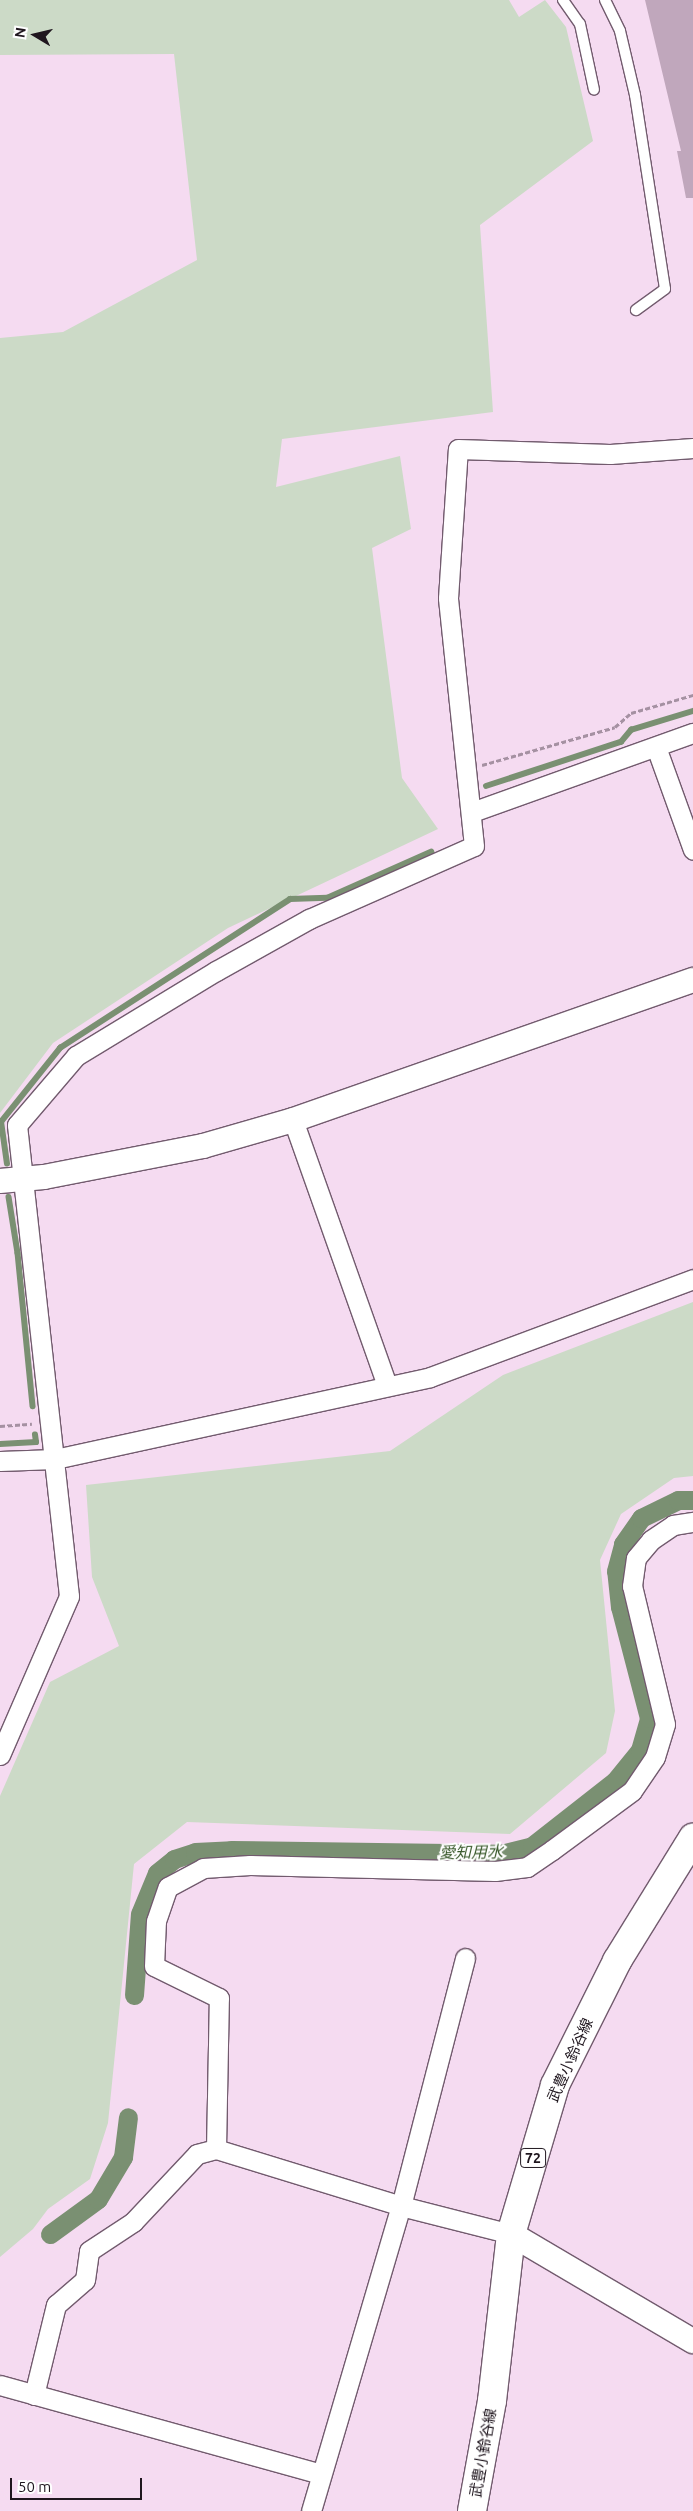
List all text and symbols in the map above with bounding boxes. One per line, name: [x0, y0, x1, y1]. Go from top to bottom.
north arrow: [10, 10, 60, 60]
text: N: [11, 26, 29, 39]
water label: 愛知用水: [439, 1842, 503, 1862]
street label: 武豊小鈴谷線: [543, 2015, 597, 2105]
road number: 72: [519, 2146, 547, 2170]
street label: 武豊小鈴谷線: [466, 2407, 500, 2499]
scale bar: [12, 2468, 145, 2500]
text: 50 m: [18, 2478, 51, 2495]

